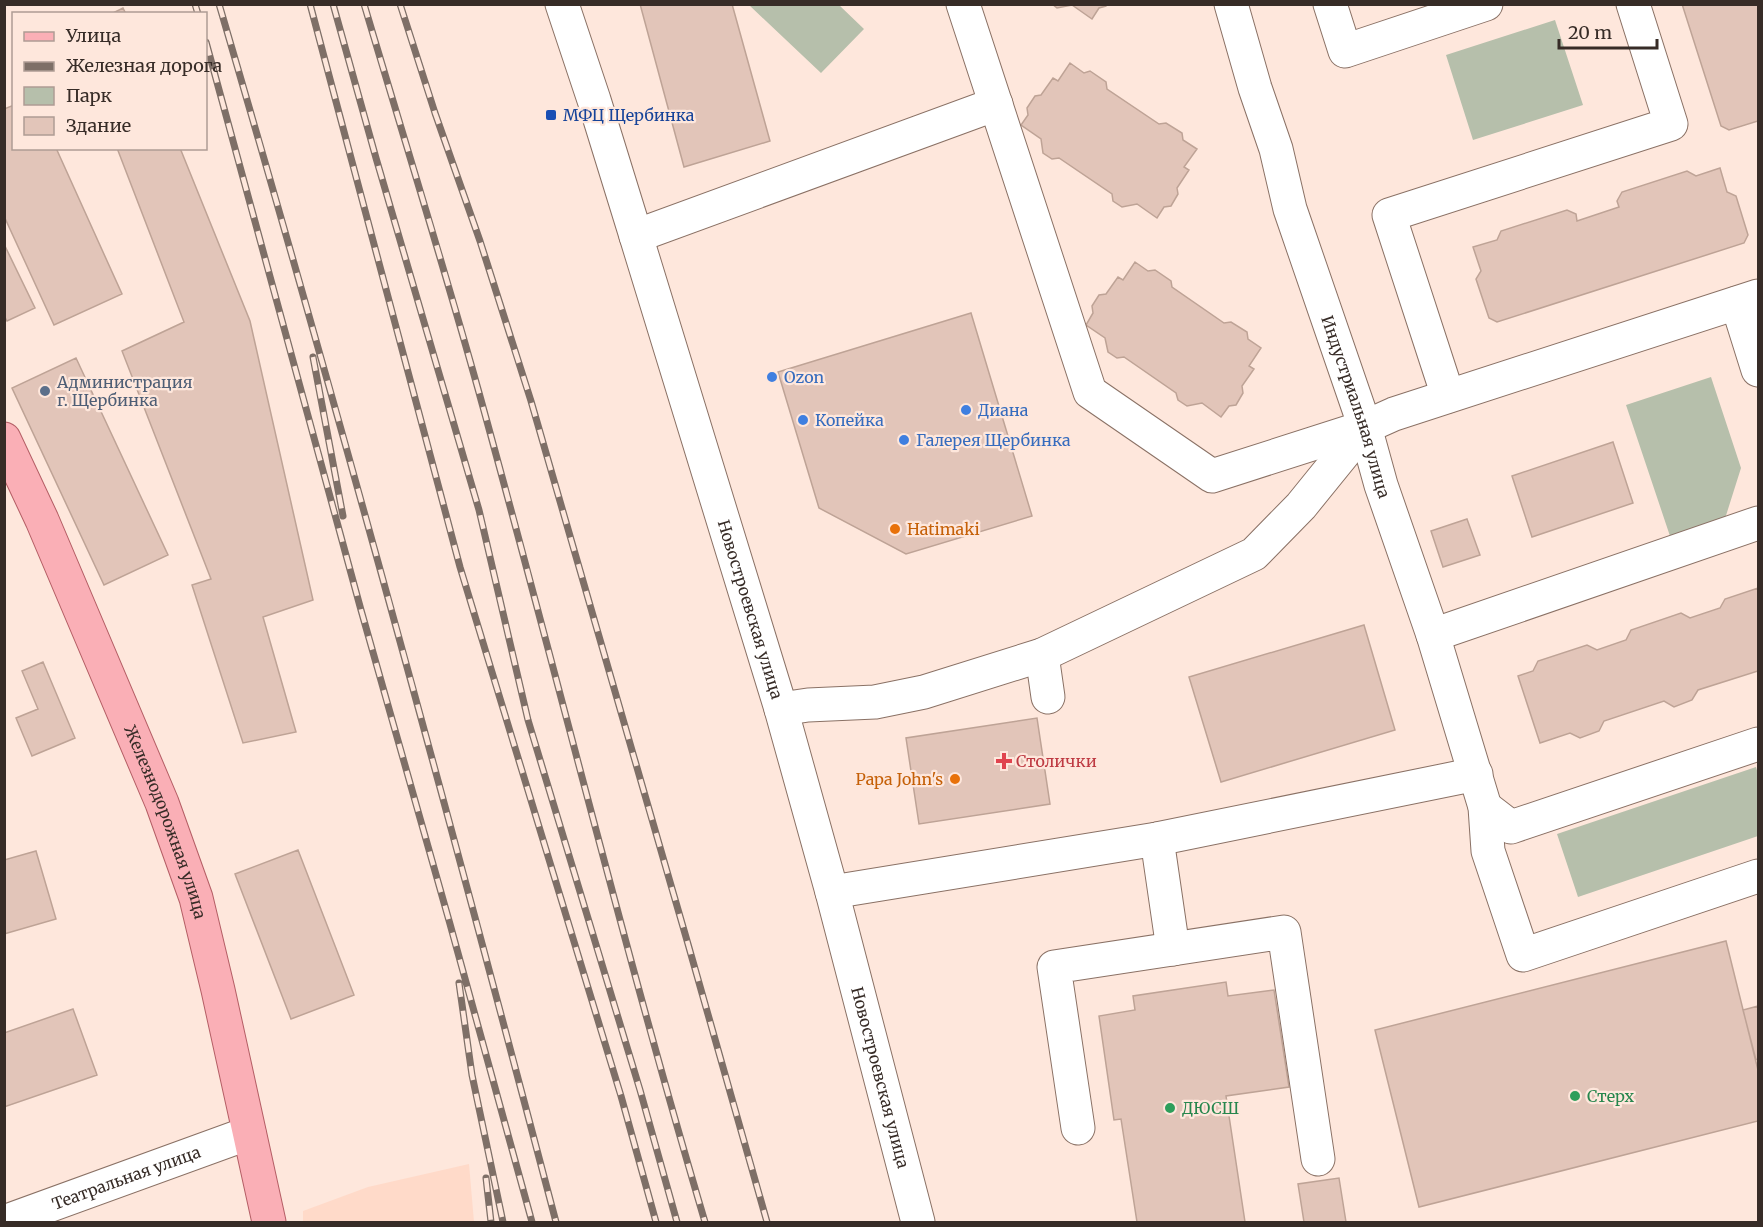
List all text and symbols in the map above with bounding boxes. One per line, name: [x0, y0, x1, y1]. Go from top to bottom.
legend: [12, 12, 207, 150]
scale bar: [1559, 12, 1656, 50]
text: 20 m: [1568, 21, 1612, 44]
text: Улица: [65, 24, 121, 47]
text: Железная дорога: [66, 54, 223, 77]
text: Парк: [66, 84, 112, 107]
place label: МФЦ Щербинка: [563, 105, 695, 125]
marker: МФЦ Щербинка: [544, 108, 558, 122]
text: Здание: [66, 114, 131, 137]
street label: Индустриальная улица: [1317, 313, 1395, 501]
place label: Ozon: [784, 367, 824, 387]
marker: Ozon: [765, 370, 779, 384]
place label: Администрация г. Щербинка: [56, 372, 192, 410]
marker: Администрация г. Щербинка: [38, 384, 52, 398]
place label: Диана: [978, 400, 1029, 420]
marker: Диана: [959, 403, 973, 417]
place label: Копейка: [815, 410, 884, 430]
marker: Копейка: [796, 413, 810, 427]
place label: Галерея Щербинка: [916, 430, 1071, 450]
marker: Галерея Щербинка: [897, 433, 911, 447]
street label: Новостроевская улица: [714, 517, 787, 702]
place label: Hatimaki: [907, 519, 980, 539]
marker: Hatimaki: [888, 522, 902, 536]
street label: Железнодорожная улица: [120, 722, 211, 921]
place label: Столички: [1016, 751, 1097, 771]
marker: Столички: [997, 754, 1011, 768]
place label: Papa John's: [856, 769, 943, 789]
marker: Papa John's: [948, 772, 962, 786]
street label: Новостроевская улица: [847, 985, 914, 1171]
place label: Стерх: [1587, 1086, 1635, 1106]
marker: Стерх: [1568, 1089, 1582, 1103]
place label: ДЮСШ: [1182, 1098, 1239, 1118]
marker: ДЮСШ: [1163, 1101, 1177, 1115]
street label: Театральная улица: [49, 1141, 203, 1214]

